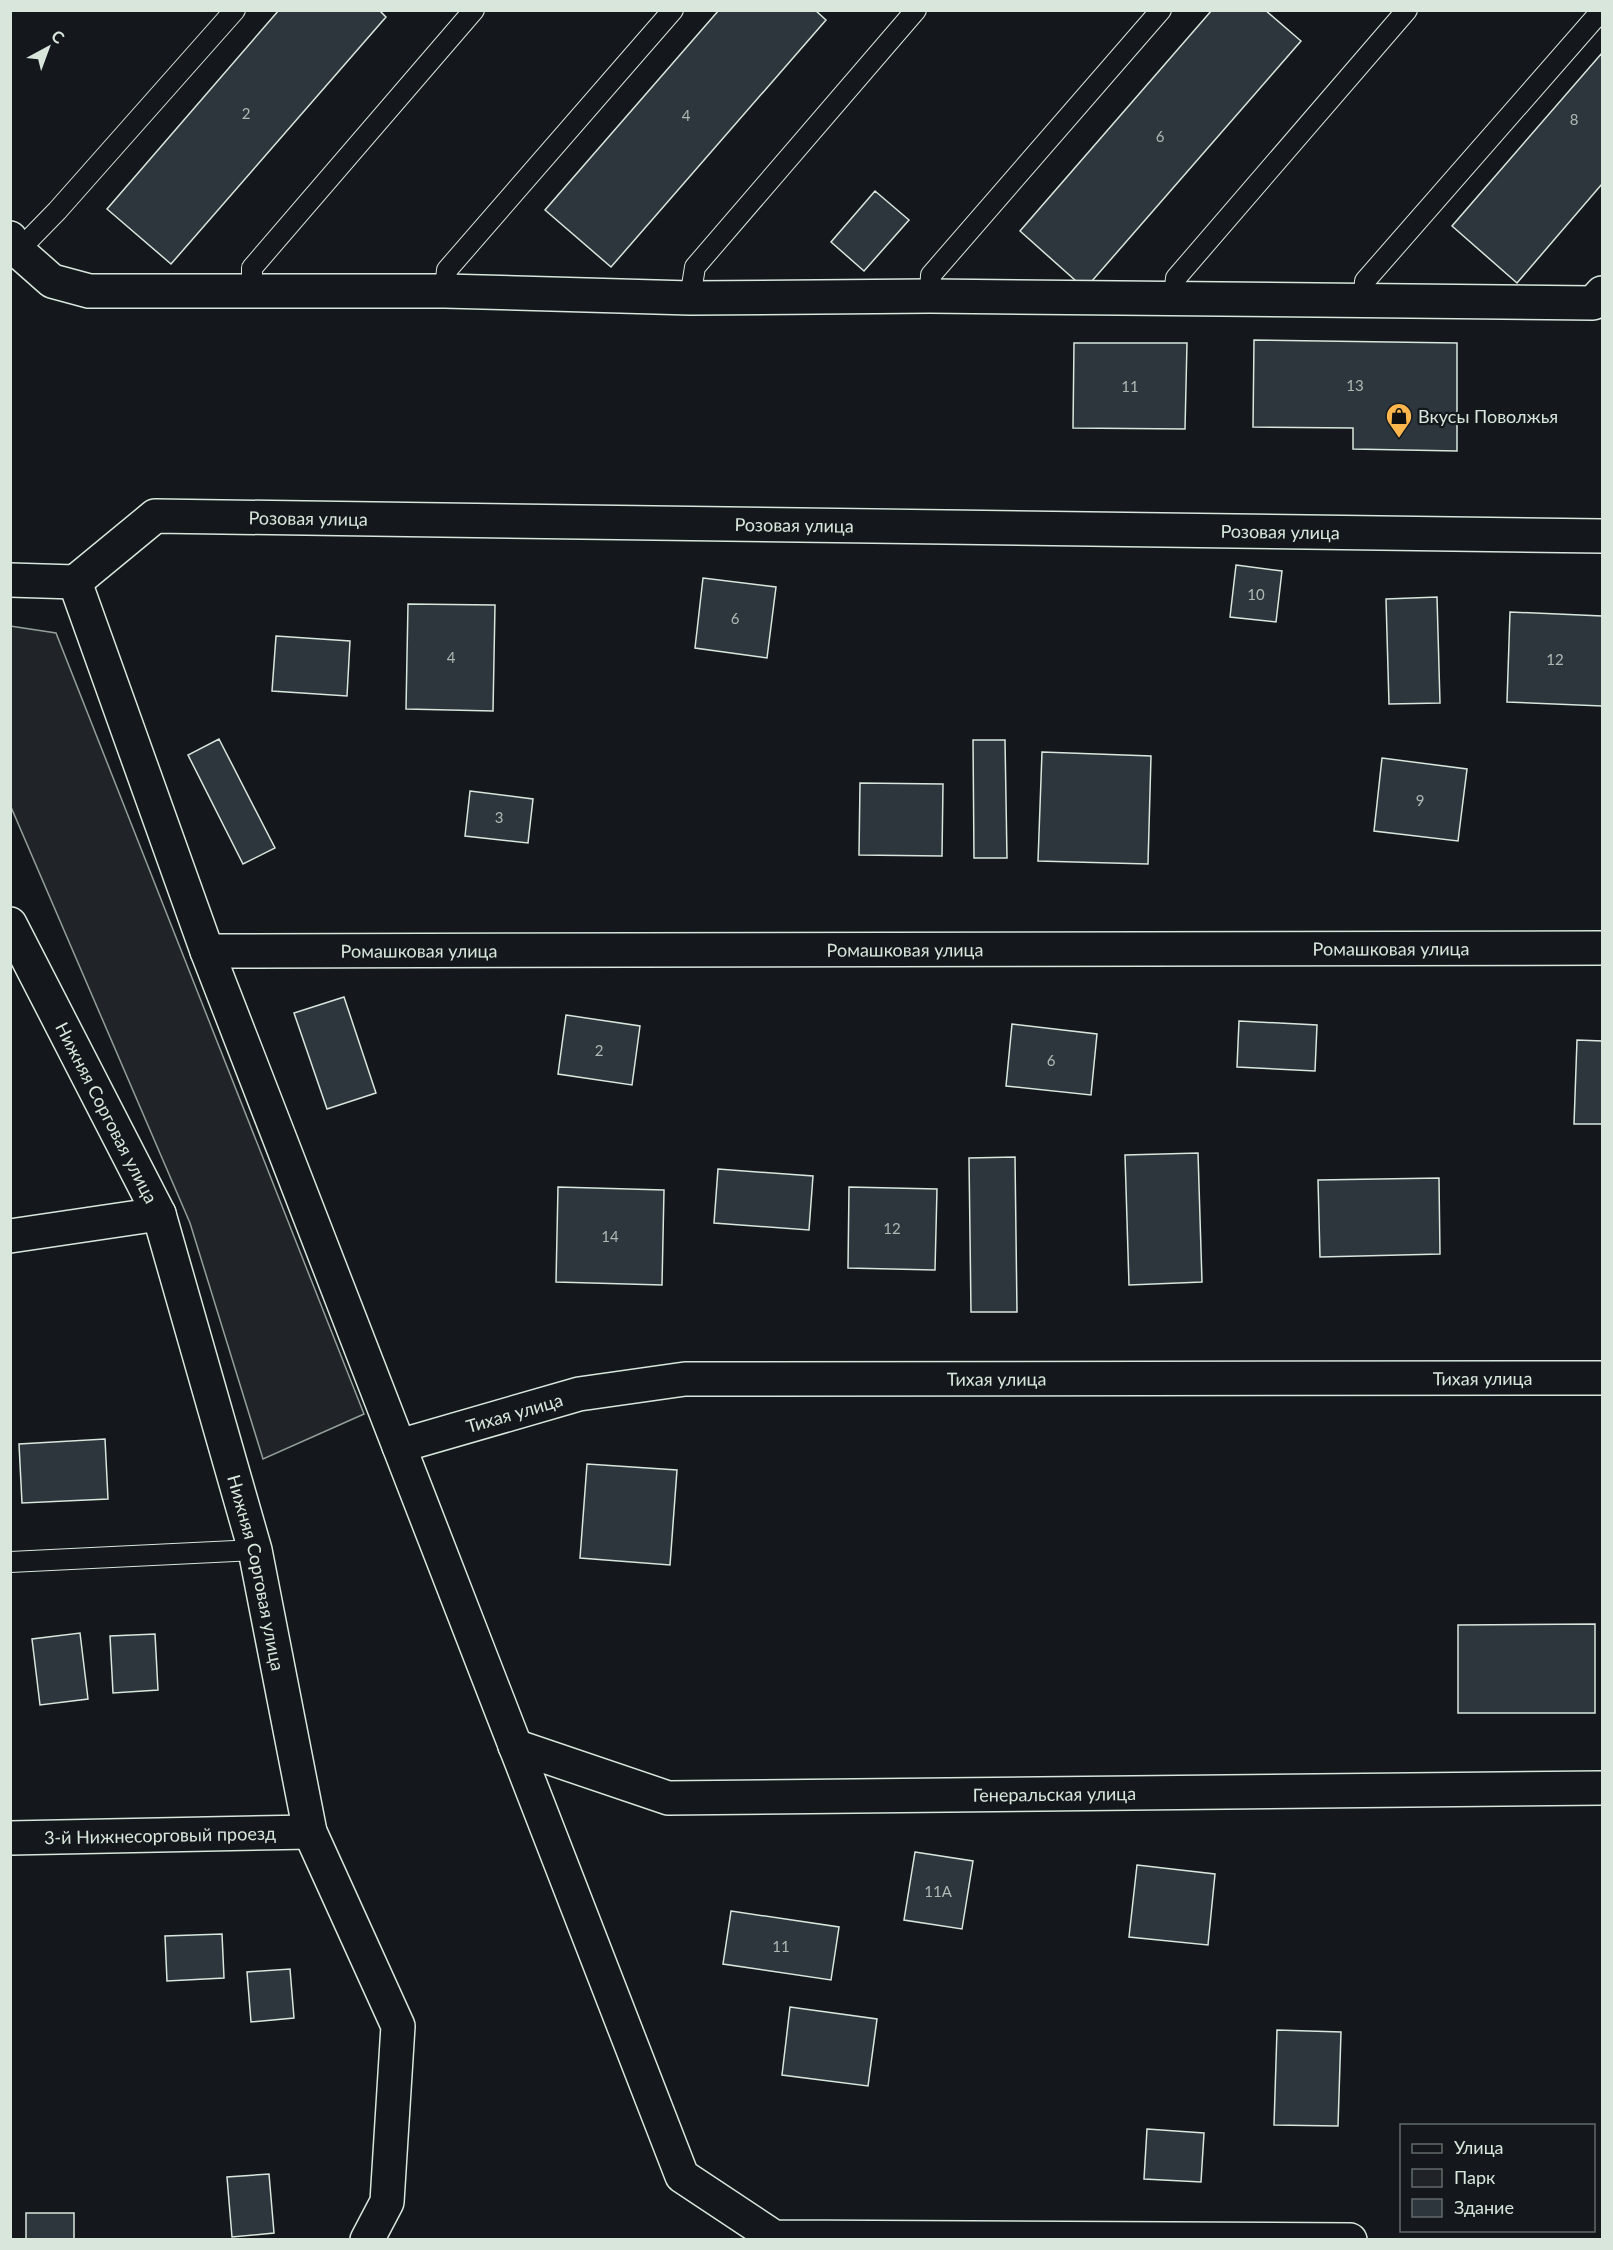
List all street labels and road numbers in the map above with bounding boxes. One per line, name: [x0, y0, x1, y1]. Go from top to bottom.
street label: Розовая улица: [248, 506, 368, 530]
street label: Розовая улица: [734, 513, 854, 537]
street label: Розовая улица: [1220, 520, 1340, 543]
street label: Ромашковая улица: [1313, 937, 1469, 960]
street label: Ромашковая улица: [827, 938, 983, 961]
street label: Ромашковая улица: [341, 939, 497, 962]
street label: Нижняя Сорговая улица: [51, 1018, 163, 1207]
street label: Тихая улица: [1433, 1367, 1532, 1389]
street label: Тихая улица: [947, 1368, 1046, 1390]
street label: Тихая улица: [463, 1388, 565, 1437]
street label: Нижняя Сорговая улица: [223, 1472, 289, 1673]
street label: Генеральская улица: [973, 1782, 1136, 1806]
street label: 3-й Нижнесорговый проезд: [44, 1822, 276, 1848]

